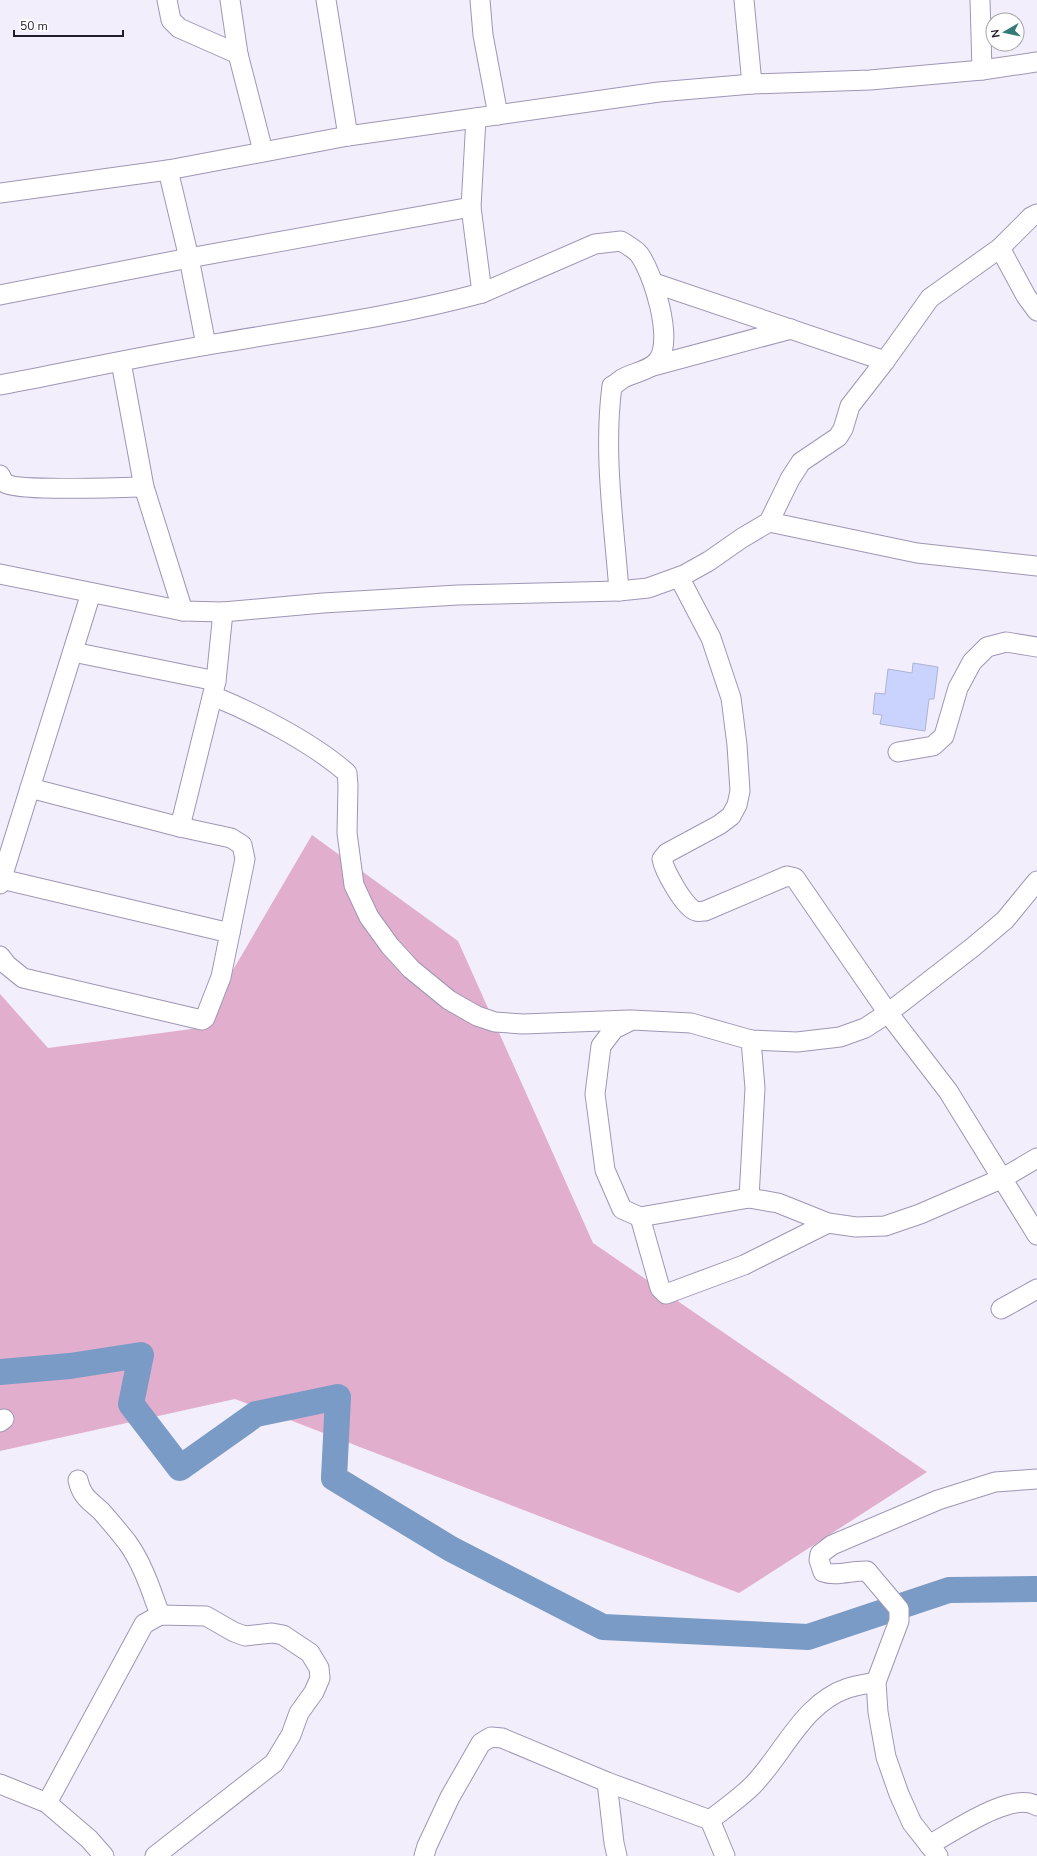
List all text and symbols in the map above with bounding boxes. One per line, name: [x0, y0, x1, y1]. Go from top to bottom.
scale bar: [14, 12, 123, 38]
north arrow: [985, 12, 1025, 52]
text: 50 m: [20, 18, 48, 34]
text: N: [988, 28, 1004, 39]

